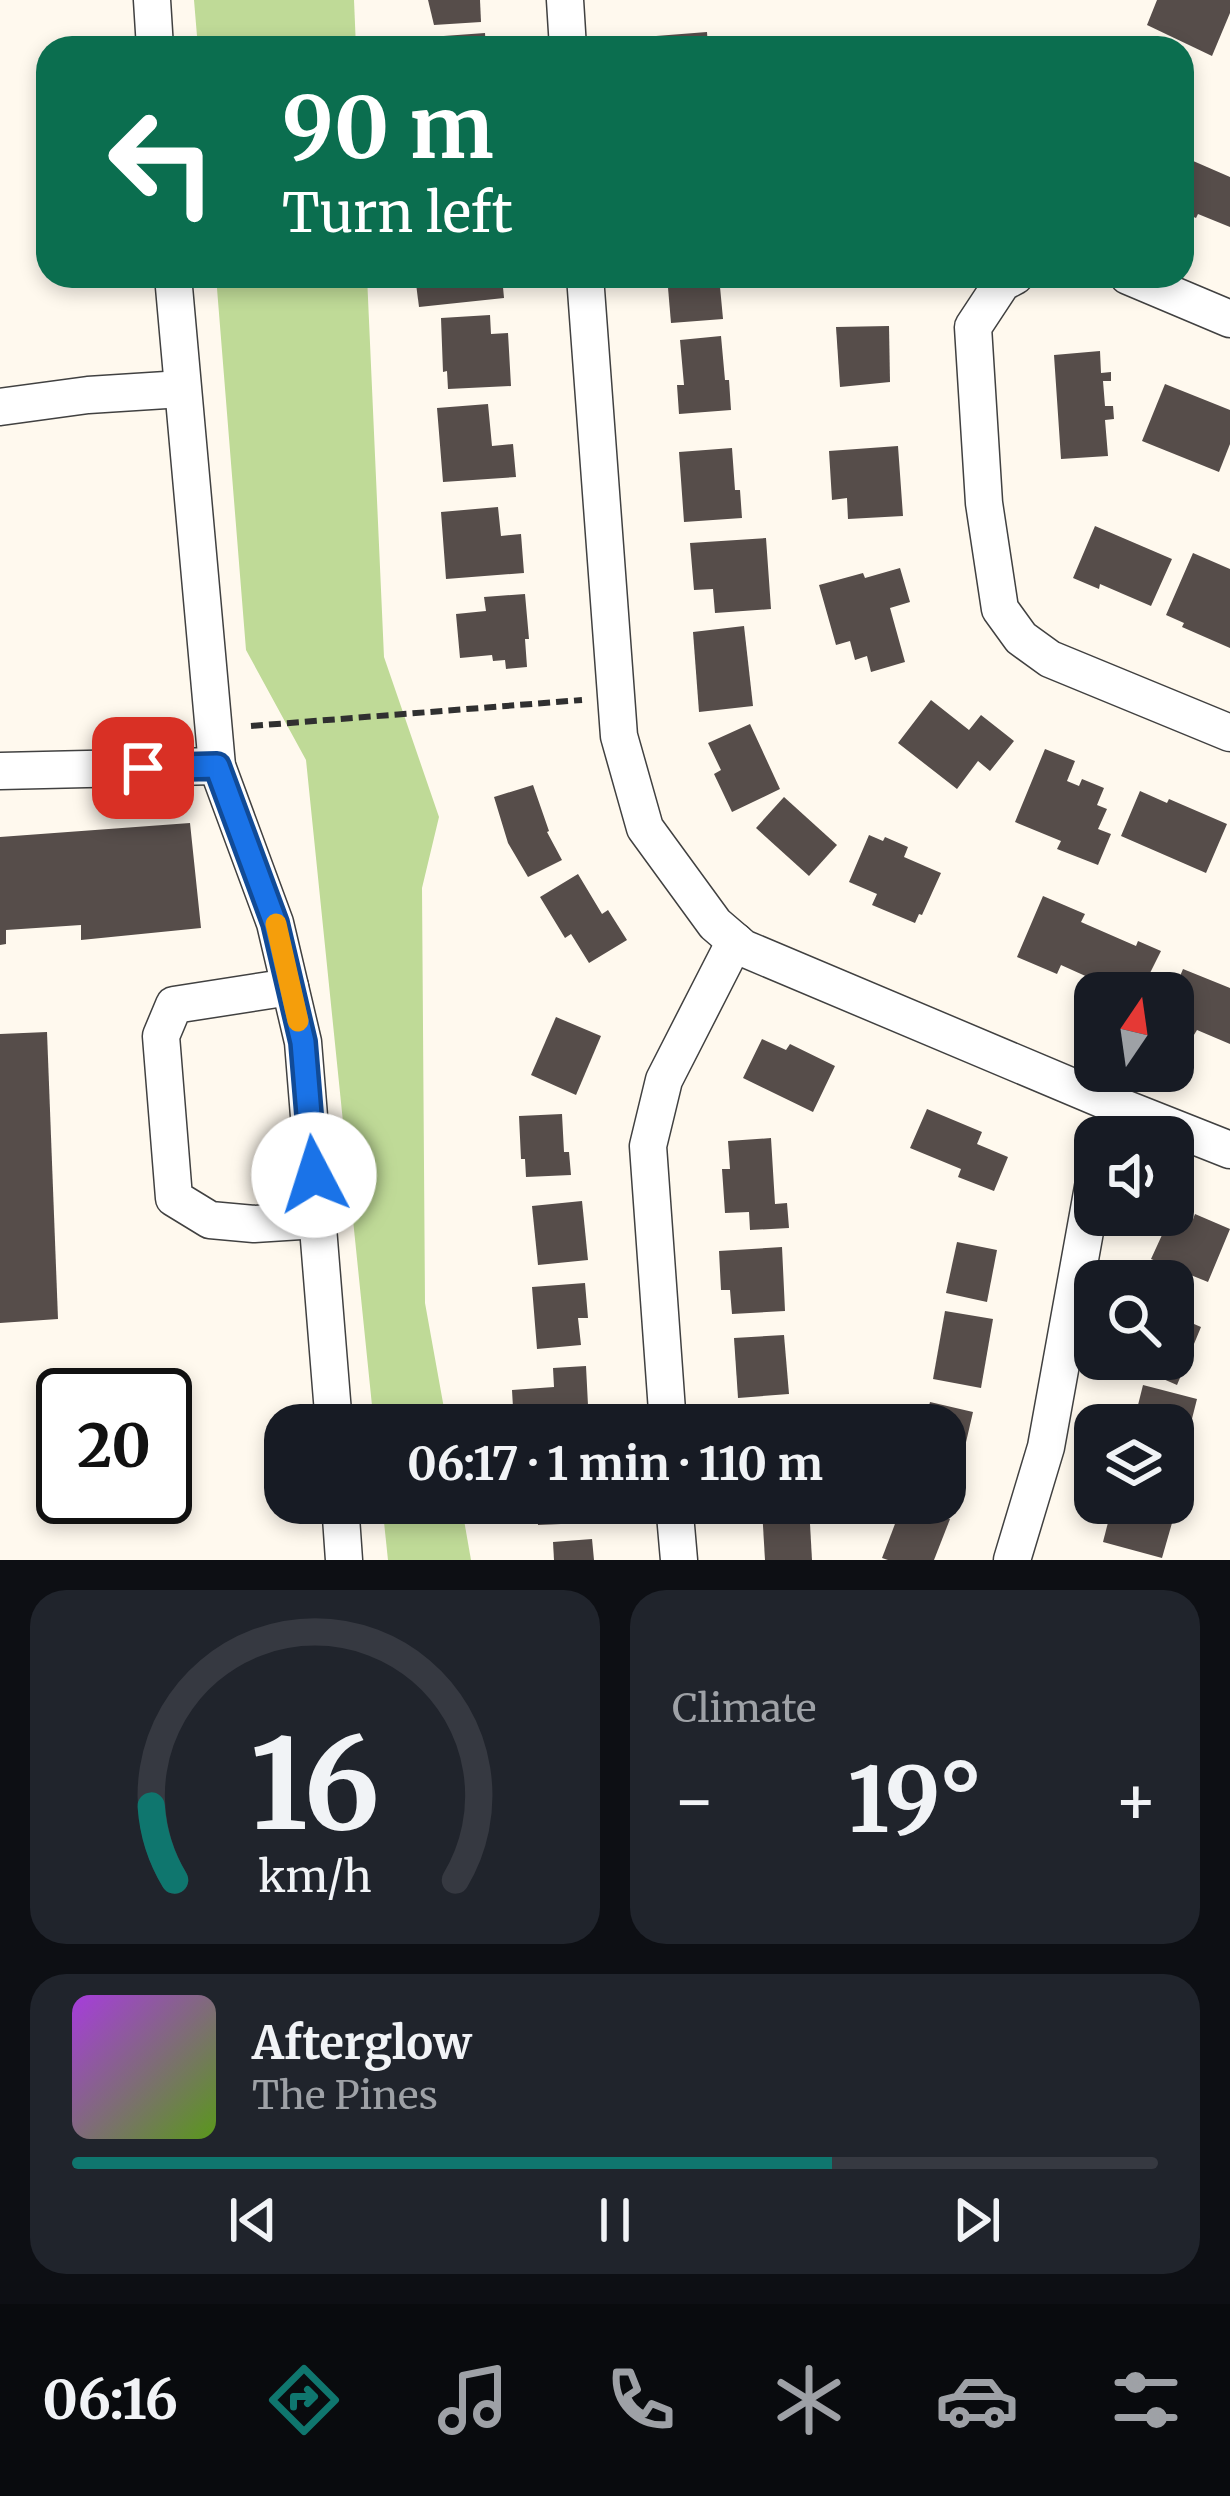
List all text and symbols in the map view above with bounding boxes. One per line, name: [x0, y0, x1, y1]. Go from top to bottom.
text: 90 m: [282, 75, 494, 181]
icon: left: [84, 84, 240, 240]
text: Turn left: [282, 179, 513, 247]
pin: [92, 717, 194, 819]
icon: arrive: [110, 735, 176, 801]
north arrow: [1074, 972, 1194, 1092]
map controls: [1074, 972, 1194, 1524]
position arrow: [251, 1112, 377, 1238]
button: sound: [1074, 1116, 1194, 1236]
button: search: [1074, 1260, 1194, 1380]
speed limit sign: 20: [36, 1368, 192, 1524]
button: layers: [1074, 1404, 1194, 1524]
text: 06:17 · 1 min · 110 m: [407, 1436, 823, 1492]
text: Climate: [672, 1684, 816, 1733]
text: 16: [250, 1706, 380, 1863]
text: 19°: [848, 1743, 983, 1857]
text: −: [672, 1759, 716, 1842]
text: +: [1114, 1759, 1158, 1842]
text: km/h: [258, 1850, 372, 1904]
text: Afterglow: [252, 2015, 472, 2071]
text: The Pines: [252, 2071, 438, 2120]
icon: previous: [220, 2187, 286, 2253]
icon: pause: [582, 2187, 648, 2253]
icon: next: [944, 2187, 1010, 2253]
icon: directions: [262, 2358, 346, 2442]
icon: music: [431, 2358, 515, 2442]
icon: phone: [599, 2358, 683, 2442]
icon: climate: [767, 2358, 851, 2442]
icon: car: [935, 2358, 1019, 2442]
icon: filters: [1104, 2358, 1188, 2442]
text: 06:16: [42, 2366, 178, 2434]

